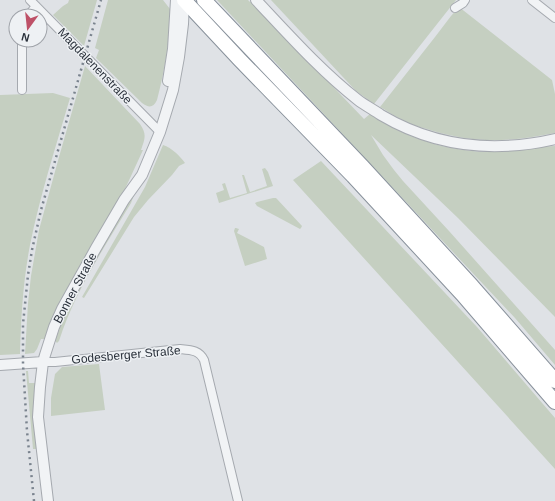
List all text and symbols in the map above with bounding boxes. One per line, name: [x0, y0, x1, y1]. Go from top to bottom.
north arrow: [8, 8, 48, 48]
street label: Magdalenenstraße: [55, 25, 135, 107]
text: N: [20, 31, 31, 44]
street label: Bonner Straße: [50, 250, 100, 326]
street label: Godesberger Straße: [71, 343, 181, 367]

